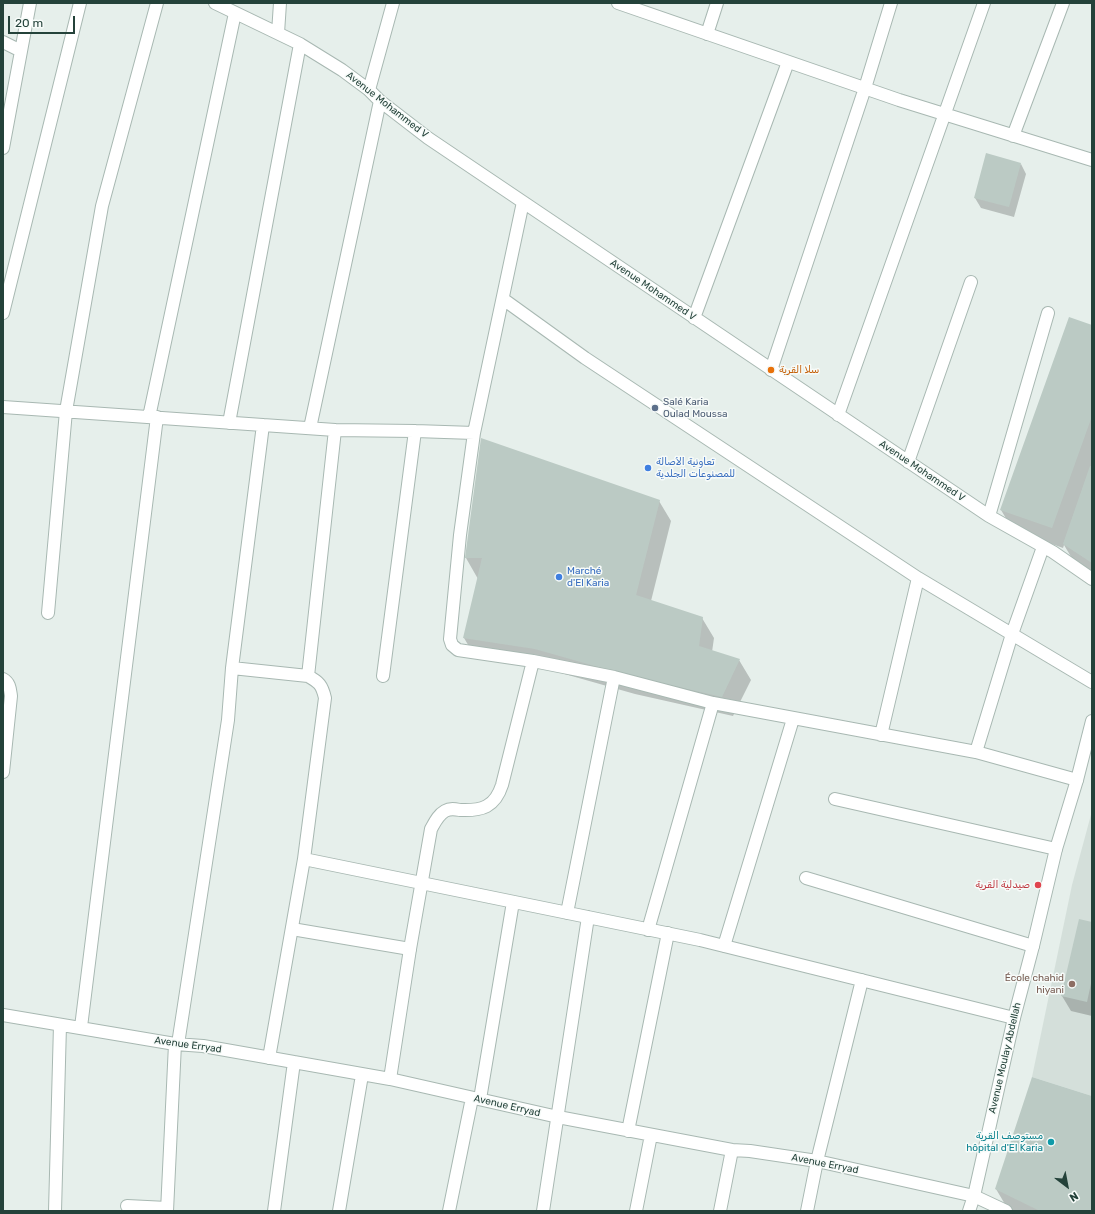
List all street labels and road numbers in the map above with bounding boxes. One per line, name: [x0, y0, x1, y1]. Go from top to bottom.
street label: Avenue Mohammed V: [343, 69, 431, 141]
street label: Avenue Mohammed V: [608, 257, 698, 323]
street label: Avenue Mohammed V: [877, 438, 967, 504]
street label: Avenue Moulay Abdellah: [986, 1001, 1024, 1115]
street label: Avenue Erryad: [154, 1034, 222, 1056]
street label: Avenue Erryad: [473, 1093, 541, 1119]
street label: Avenue Erryad: [791, 1152, 859, 1176]

